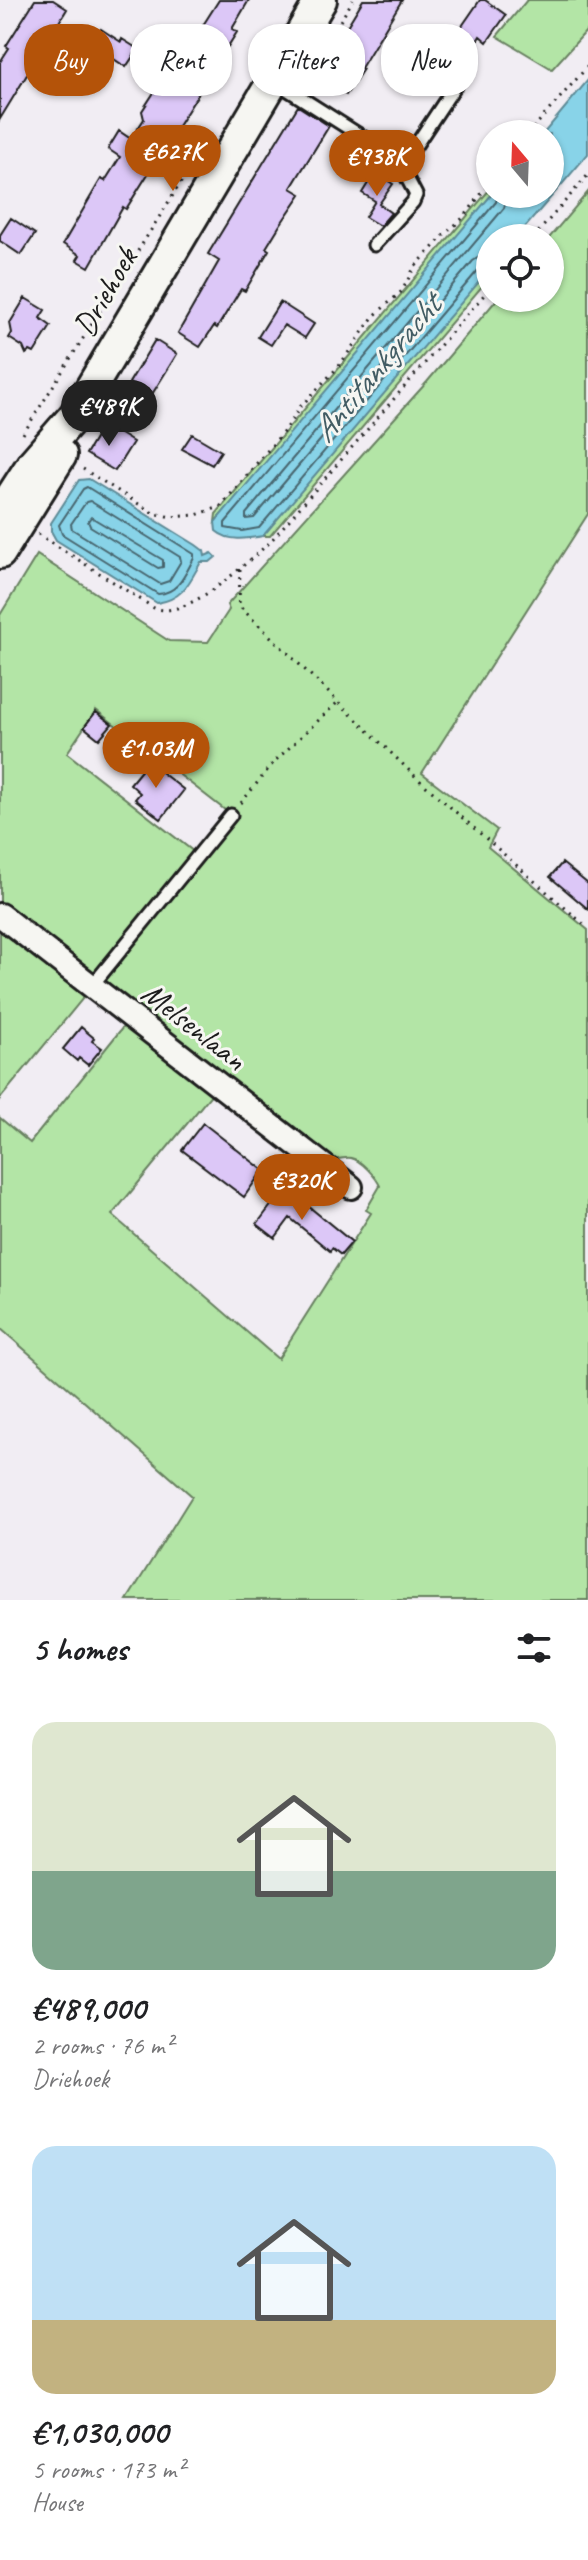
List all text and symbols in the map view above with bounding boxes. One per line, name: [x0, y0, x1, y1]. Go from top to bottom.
chip: Buy: [24, 24, 114, 96]
chip: Rent: [130, 24, 232, 96]
chip: Filters: [248, 24, 365, 96]
chip: New: [381, 24, 478, 96]
north arrow: [476, 120, 564, 208]
map controls: [476, 120, 564, 312]
pin: €627K: [117, 125, 229, 193]
pin: €938K: [321, 130, 433, 198]
text: €627K: [143, 134, 203, 167]
text: €938K: [347, 139, 407, 172]
button: locate: [476, 224, 564, 312]
street label: Driehoek: [64, 239, 148, 343]
water label: Antitankgracht: [302, 280, 454, 450]
pin: €489K: [53, 380, 165, 448]
text: €489K: [79, 389, 139, 422]
pin: €1.03M: [91, 722, 221, 790]
text: €1.03M: [121, 731, 191, 764]
street label: Melsenlaan: [133, 972, 255, 1080]
pin: €320K: [246, 1154, 358, 1222]
text: €320K: [272, 1163, 332, 1196]
icon: filters: [512, 1626, 556, 1670]
text: 5 homes: [32, 1627, 127, 1670]
icon: home: [222, 1774, 366, 1918]
text: €489,000: [32, 1986, 145, 2029]
text: 2 rooms · 76 m²: [32, 2029, 173, 2062]
text: Driehoek: [32, 2062, 109, 2095]
icon: home: [222, 2198, 366, 2342]
text: €1,030,000: [32, 2410, 168, 2453]
text: 5 rooms · 173 m²: [32, 2453, 184, 2486]
text: House: [32, 2486, 83, 2519]

